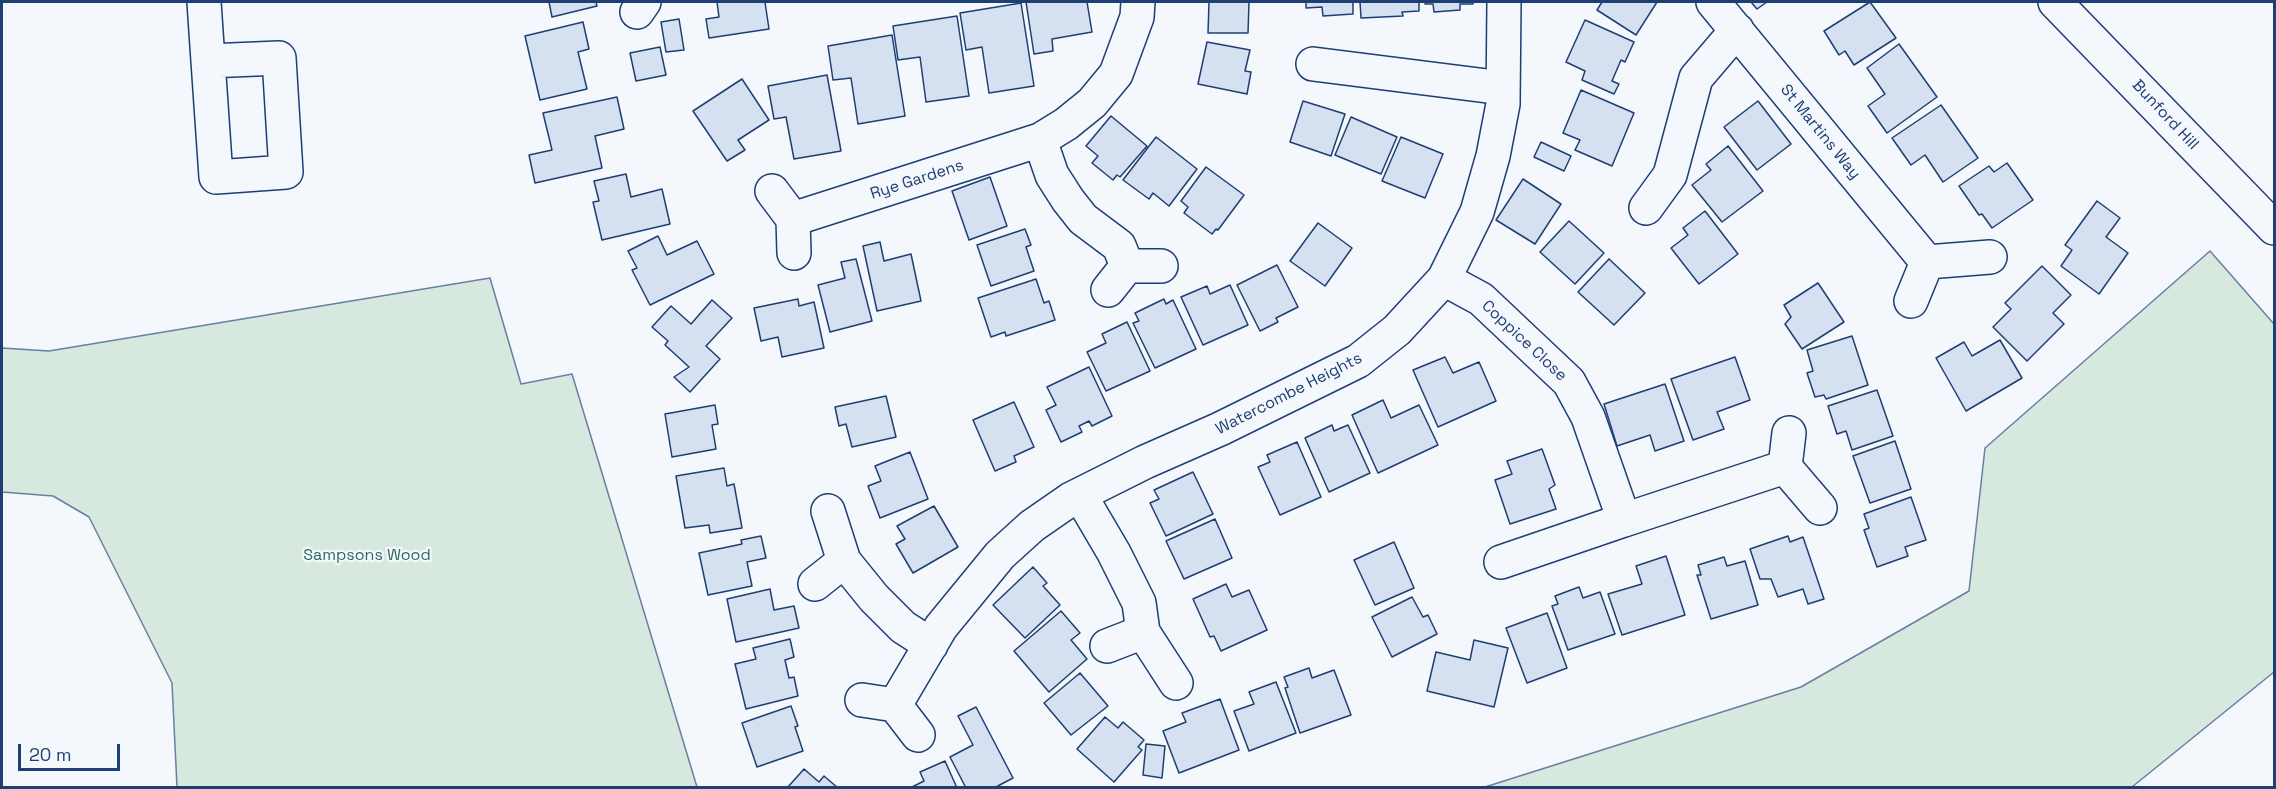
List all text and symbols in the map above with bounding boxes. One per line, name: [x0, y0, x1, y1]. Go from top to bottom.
street label: Bunford Hill: [2128, 76, 2202, 154]
street label: St Martins Way: [1776, 81, 1864, 183]
street label: Rye Gardens: [868, 156, 966, 204]
street label: Coppice Close: [1477, 297, 1571, 385]
street label: Watercombe Heights: [1213, 349, 1365, 439]
park label: Sampsons Wood: [303, 546, 431, 566]
scale bar: [21, 732, 123, 770]
text: 20 m: [29, 743, 72, 766]

